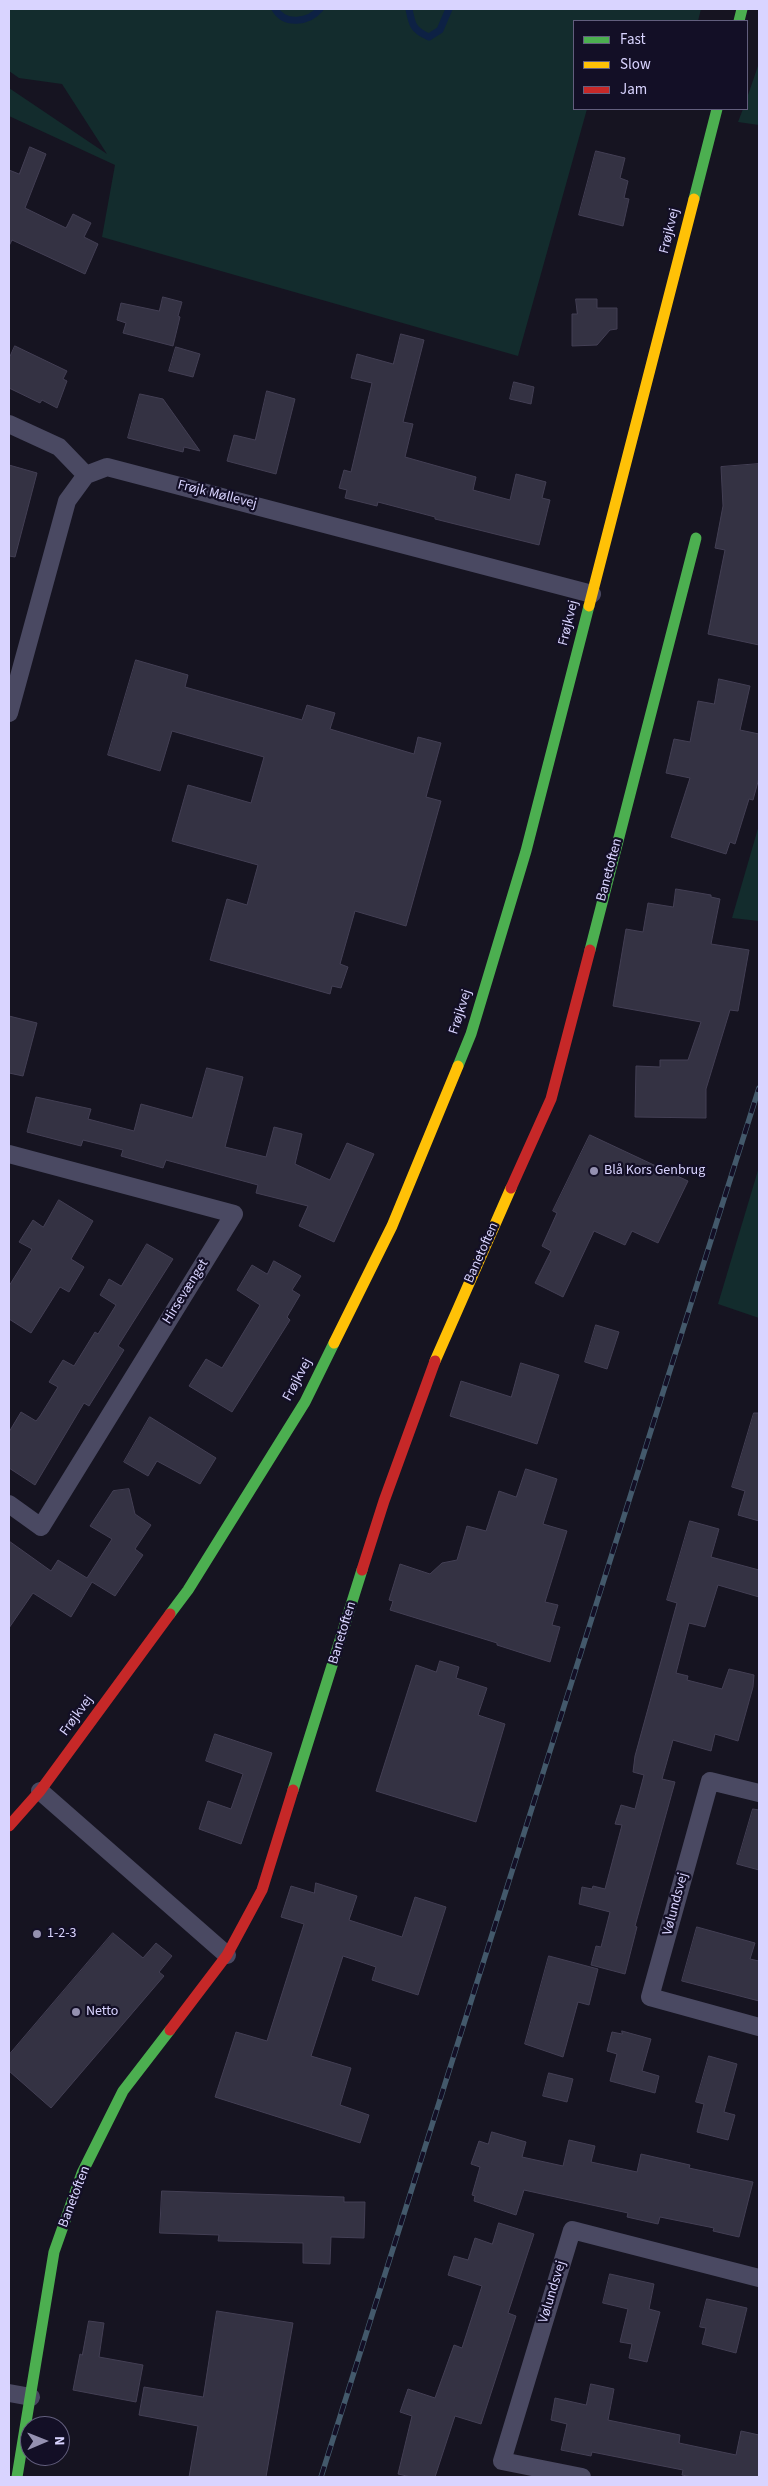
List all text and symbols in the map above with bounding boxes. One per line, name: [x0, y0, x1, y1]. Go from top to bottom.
legend: [573, 20, 748, 110]
text: Fast: [620, 29, 646, 50]
text: Slow: [620, 54, 651, 75]
text: Jam: [620, 79, 647, 100]
street label: Frøjkvej: [656, 207, 684, 255]
street label: Frøjk Møllevej: [176, 477, 258, 513]
street label: Frøjkvej: [555, 599, 583, 647]
street label: Banetoften: [594, 837, 626, 903]
street label: Frøjkvej: [446, 987, 476, 1037]
place label: Blå Kors Genbrug: [604, 1163, 705, 1179]
marker: Blå Kors Genbrug: [588, 1165, 600, 1177]
street label: Banetoften: [461, 1220, 503, 1286]
street label: Hirsevænget: [159, 1256, 213, 1328]
street label: Frøjkvej: [280, 1356, 316, 1404]
street label: Banetoften: [326, 1600, 360, 1666]
street label: Frøjkvej: [57, 1692, 97, 1740]
street label: Vølundsvej: [660, 1871, 692, 1937]
place label: 1-2-3: [47, 1926, 77, 1942]
marker: 1-2-3: [31, 1928, 43, 1940]
place label: Netto: [86, 2004, 118, 2020]
marker: Netto: [70, 2006, 82, 2018]
street label: Banetoften: [56, 2164, 94, 2230]
street label: Vølundsvej: [536, 2259, 570, 2325]
north arrow: [20, 2416, 70, 2466]
text: N: [49, 2436, 69, 2446]

